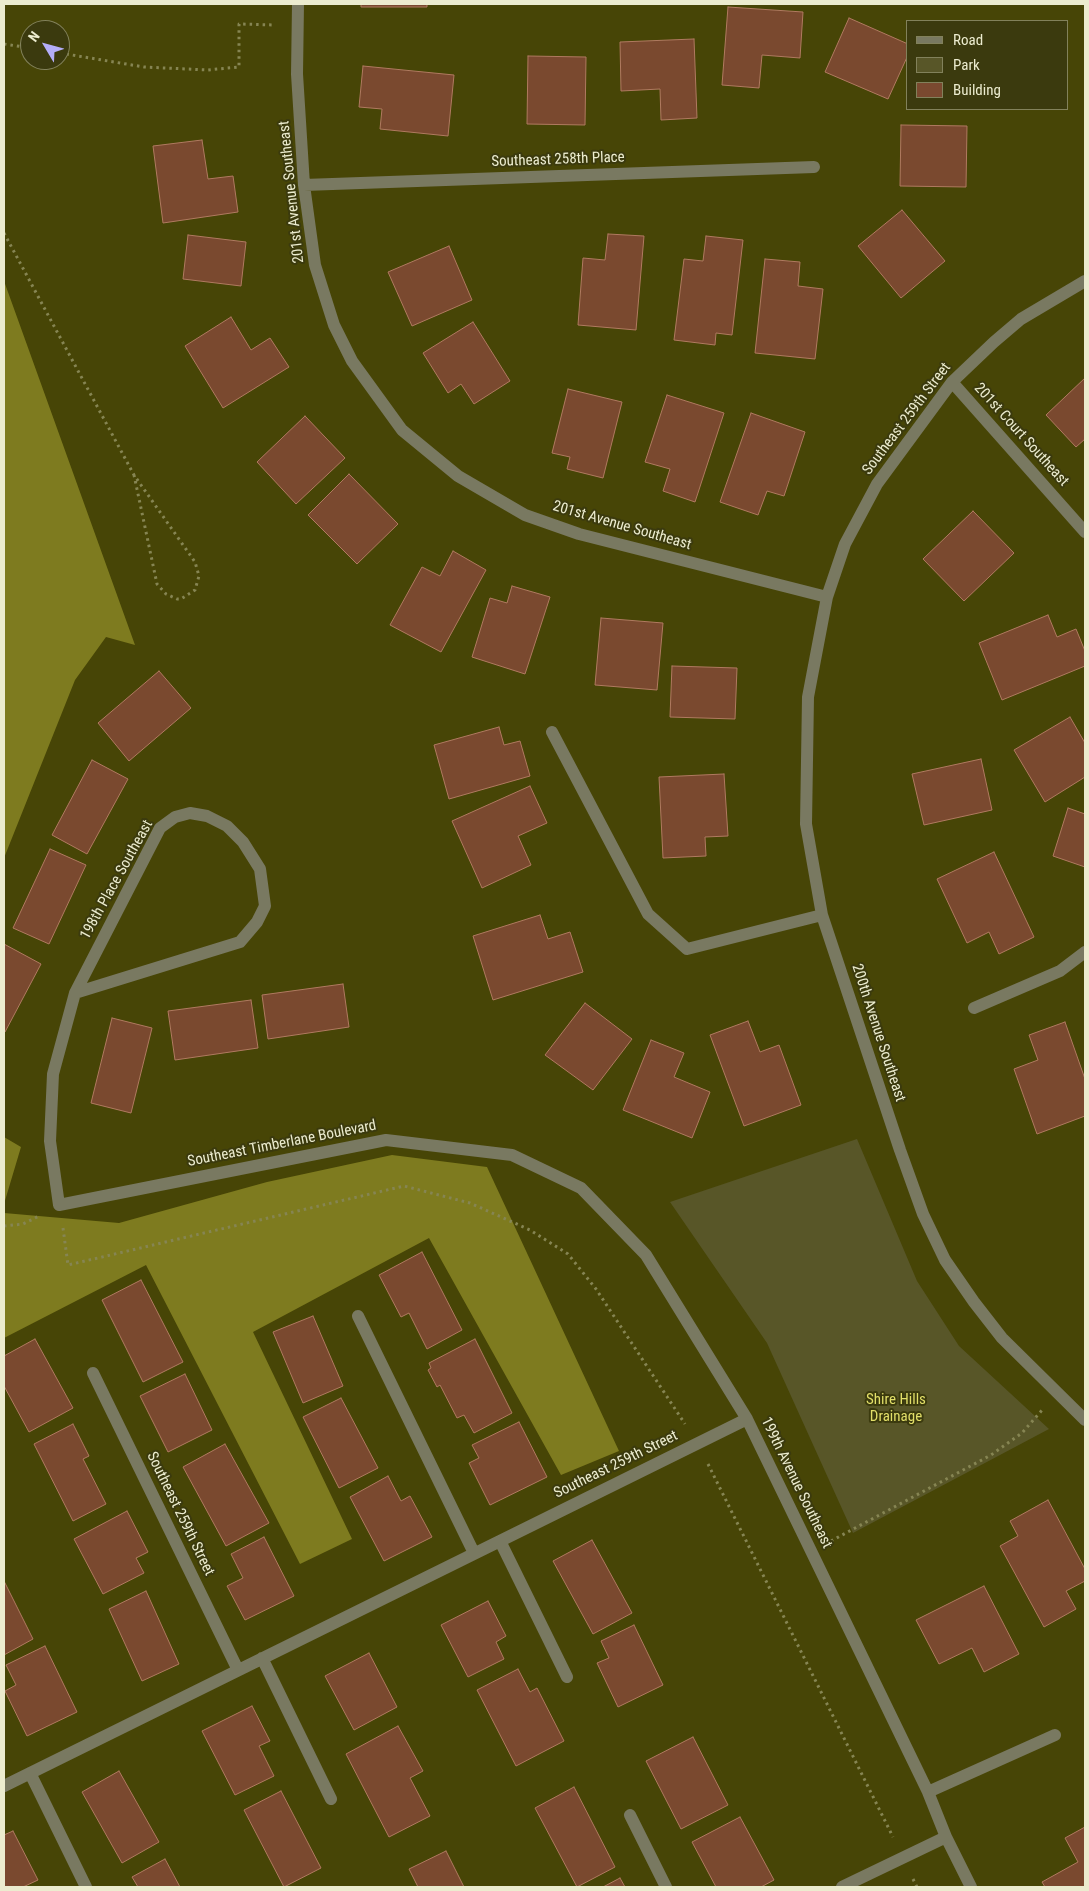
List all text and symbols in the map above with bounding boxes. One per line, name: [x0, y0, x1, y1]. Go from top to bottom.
north arrow: [20, 20, 70, 70]
legend: [906, 20, 1069, 110]
text: N: [25, 28, 43, 45]
text: Road: [953, 31, 983, 49]
text: Park: [953, 56, 980, 74]
text: Building: [953, 81, 1001, 99]
street label: 201st Avenue Southeast: [276, 120, 308, 264]
street label: Southeast 258th Place: [491, 149, 625, 171]
street label: Southeast 259th Street: [859, 359, 955, 479]
street label: 201st Court Southeast: [970, 380, 1072, 490]
street label: 201st Avenue Southeast: [551, 498, 693, 554]
street label: 198th Place Southeast: [77, 817, 157, 943]
street label: 200th Avenue Southeast: [847, 962, 909, 1104]
street label: Southeast Timberlane Boulevard: [186, 1117, 378, 1171]
park label: Shire Hills Drainage: [866, 1391, 926, 1426]
street label: 199th Avenue Southeast: [756, 1414, 836, 1552]
street label: Southeast 259th Street: [551, 1427, 681, 1503]
street label: Southeast 259th Street: [142, 1449, 218, 1579]

